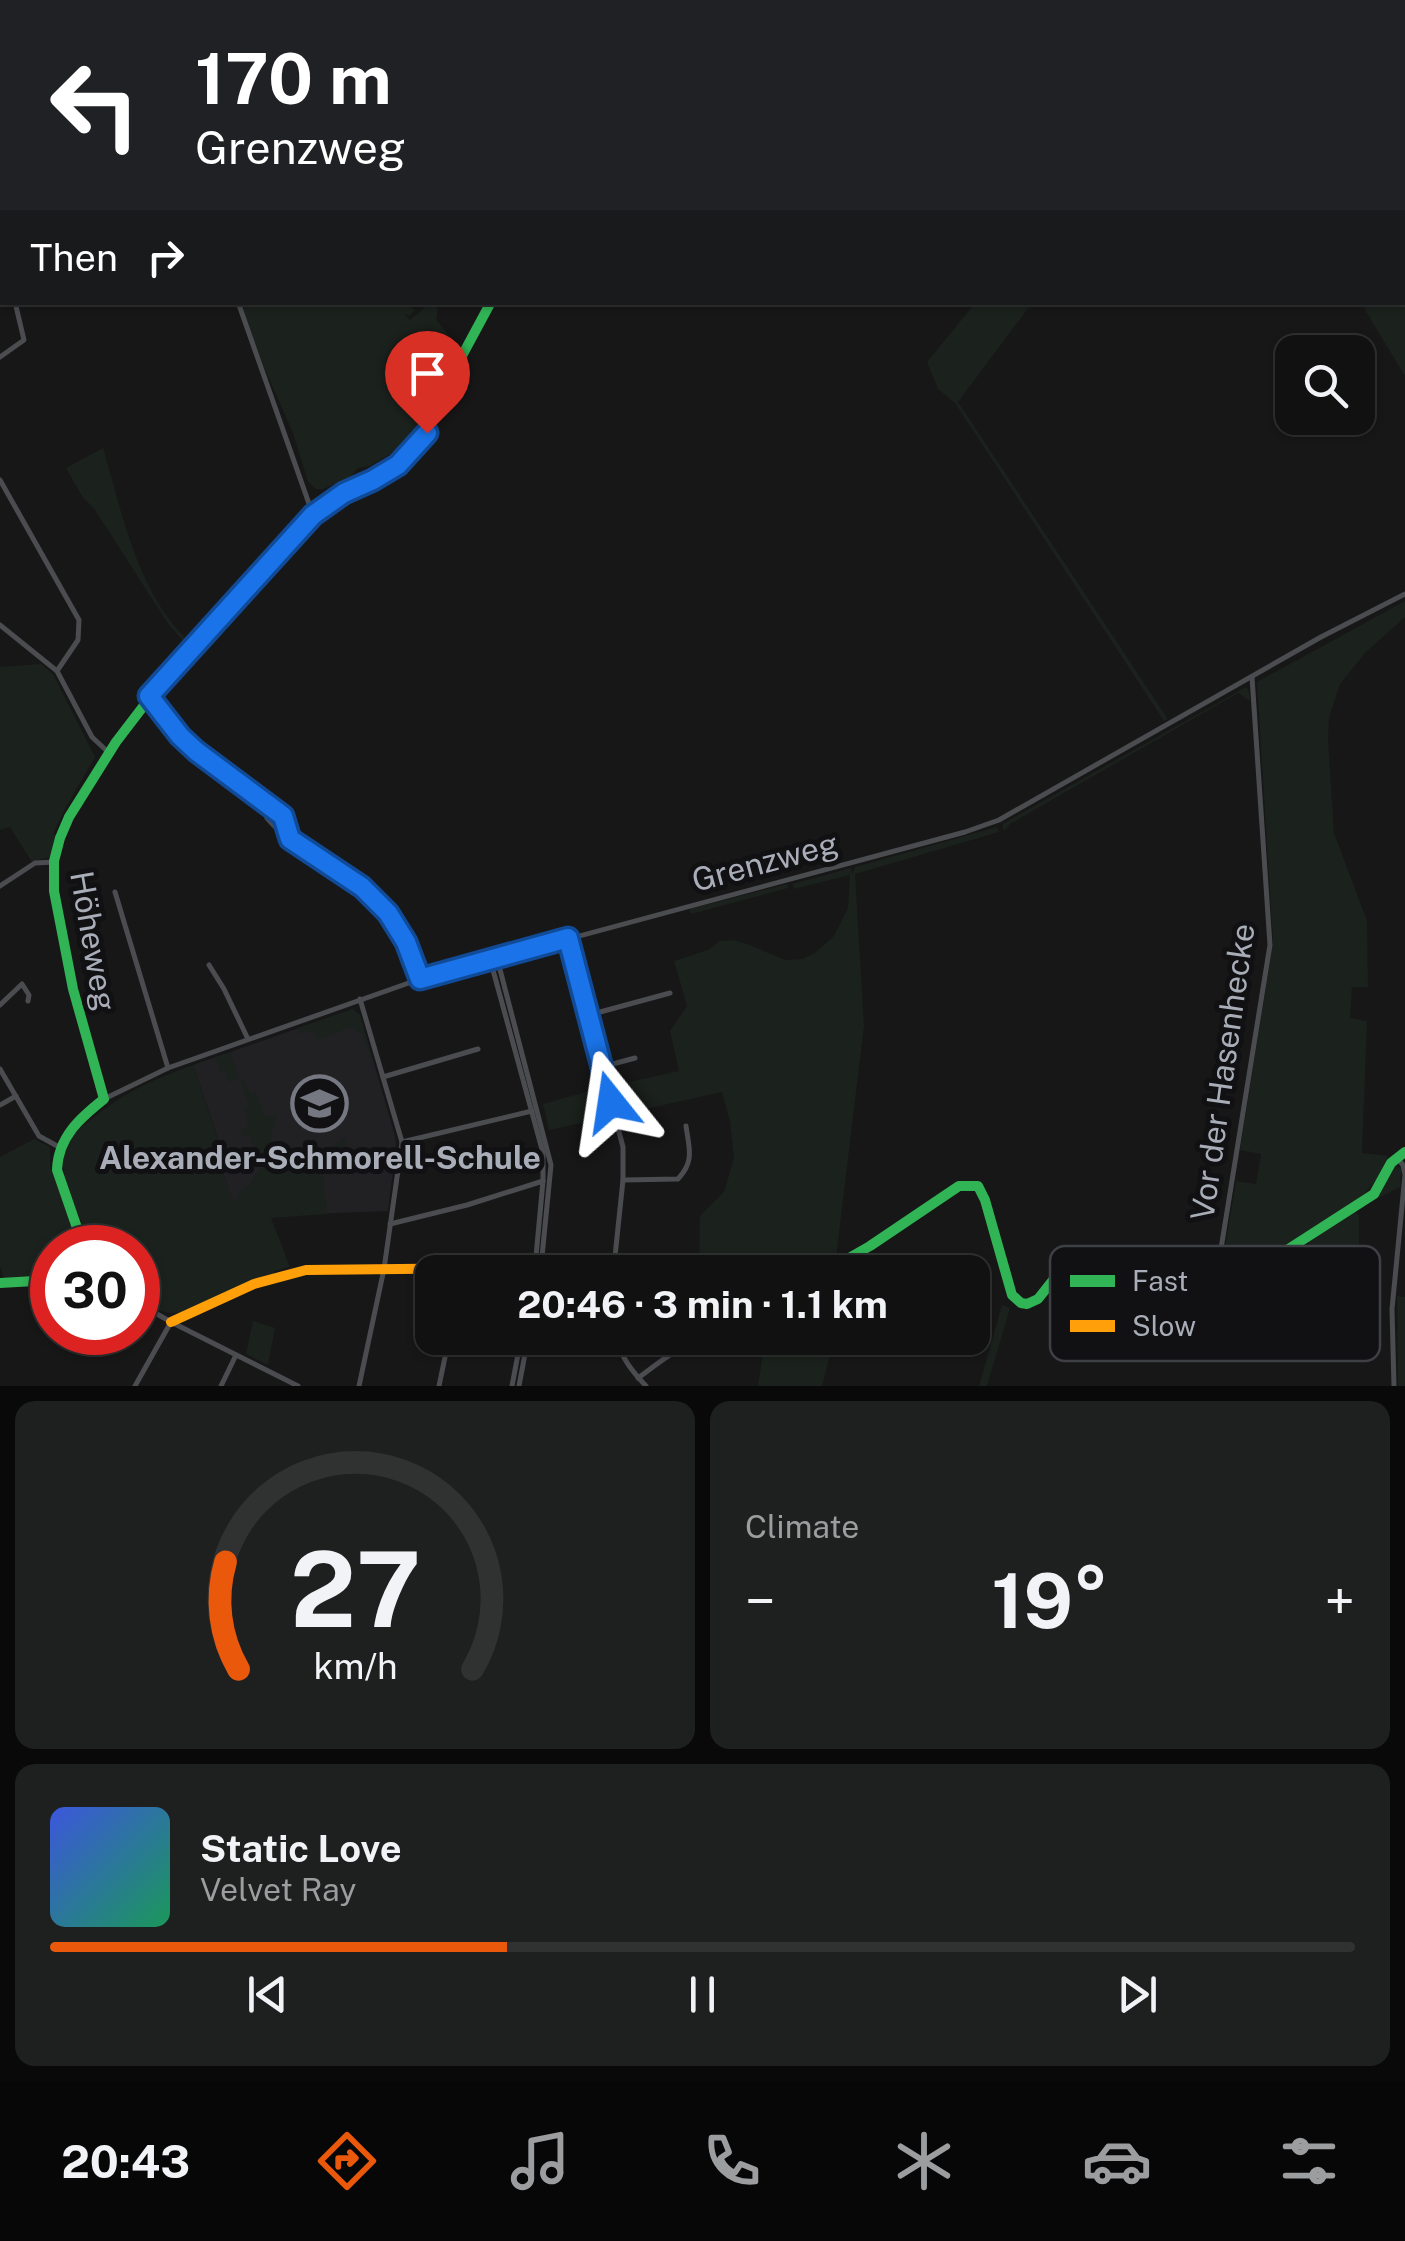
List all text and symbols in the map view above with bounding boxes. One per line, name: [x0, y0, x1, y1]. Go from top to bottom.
text: 170 m: [195, 37, 392, 120]
icon: left: [30, 40, 160, 170]
text: Grenzweg: [195, 121, 406, 174]
icon: right: [138, 230, 193, 285]
text: Then: [30, 235, 118, 280]
pin: [385, 331, 470, 434]
map controls: [1275, 335, 1375, 435]
button: search: [1275, 335, 1375, 435]
icon: arrive: [400, 346, 455, 401]
street label: Grenzweg: [688, 824, 842, 899]
street label: Höheweg: [63, 868, 124, 1014]
street label: Vor der Hasenhecke: [1183, 921, 1262, 1223]
position arrow: [559, 1050, 663, 1154]
school or university icon: Alexander-Schmorell-Schule: [290, 1074, 350, 1134]
place label: Alexander-Schmorell-Schule: [99, 1139, 541, 1176]
speed limit sign: 30: [30, 1225, 160, 1355]
legend: [1050, 1246, 1380, 1361]
text: Fast: [1132, 1264, 1188, 1297]
text: 20:46 · 3 min · 1.1 km: [517, 1282, 888, 1327]
text: Slow: [1132, 1309, 1196, 1342]
text: Climate: [745, 1508, 859, 1545]
text: 27: [289, 1528, 421, 1650]
text: 19°: [991, 1557, 1109, 1645]
text: −: [745, 1569, 776, 1633]
text: +: [1324, 1569, 1355, 1633]
text: km/h: [313, 1645, 397, 1687]
text: Static Love: [200, 1826, 402, 1871]
text: Velvet Ray: [200, 1871, 356, 1908]
icon: previous: [240, 1967, 295, 2022]
icon: pause: [675, 1967, 730, 2022]
icon: next: [1110, 1967, 1165, 2022]
icon: directions: [312, 2126, 382, 2196]
icon: music: [505, 2126, 575, 2196]
icon: phone: [697, 2126, 767, 2196]
icon: climate: [889, 2126, 959, 2196]
icon: car: [1082, 2126, 1152, 2196]
icon: filters: [1274, 2126, 1344, 2196]
text: 20:43: [61, 2135, 190, 2188]

